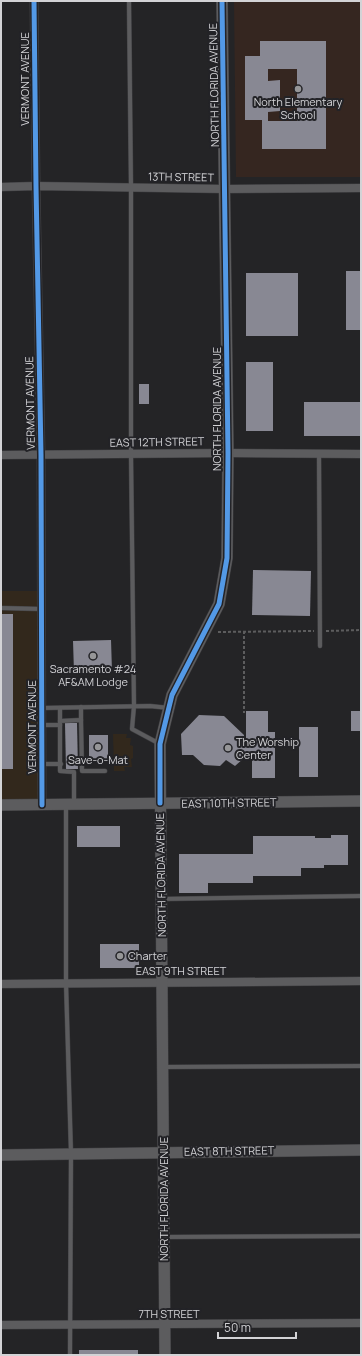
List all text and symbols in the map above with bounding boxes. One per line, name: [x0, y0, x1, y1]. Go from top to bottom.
street label: NORTH FLORIDA AVENUE: [205, 23, 222, 147]
street label: VERMONT AVENUE: [17, 32, 32, 126]
marker: North Elementary School: [293, 84, 303, 94]
place label: North Elementary School: [254, 94, 342, 122]
street label: 13TH STREET: [148, 168, 215, 185]
street label: NORTH FLORIDA AVENUE: [209, 347, 224, 471]
street label: VERMONT AVENUE: [21, 356, 38, 450]
street label: EAST 12TH STREET: [110, 433, 205, 450]
marker: Sacramento #24 AF&AM Lodge: [88, 651, 98, 661]
place label: Sacramento #24 AF&AM Lodge: [50, 661, 136, 689]
street label: VERMONT AVENUE: [24, 680, 39, 774]
place label: The Worship Center: [236, 734, 299, 762]
marker: Save-o-Mat: [93, 742, 103, 752]
marker: The Worship Center: [223, 743, 233, 753]
place label: Save-o-Mat: [68, 752, 128, 767]
street label: EAST 10TH STREET: [181, 794, 277, 811]
street label: NORTH FLORIDA AVENUE: [152, 813, 169, 937]
place label: Charter: [128, 948, 167, 963]
marker: Charter: [115, 951, 125, 961]
street label: EAST 9TH STREET: [136, 963, 227, 978]
street label: NORTH FLORIDA AVENUE: [156, 1137, 171, 1261]
street label: EAST 8TH STREET: [184, 1142, 275, 1159]
street label: 7TH STREET: [138, 1306, 200, 1321]
scale bar: [218, 1314, 296, 1340]
text: 50 m: [224, 1319, 251, 1336]

